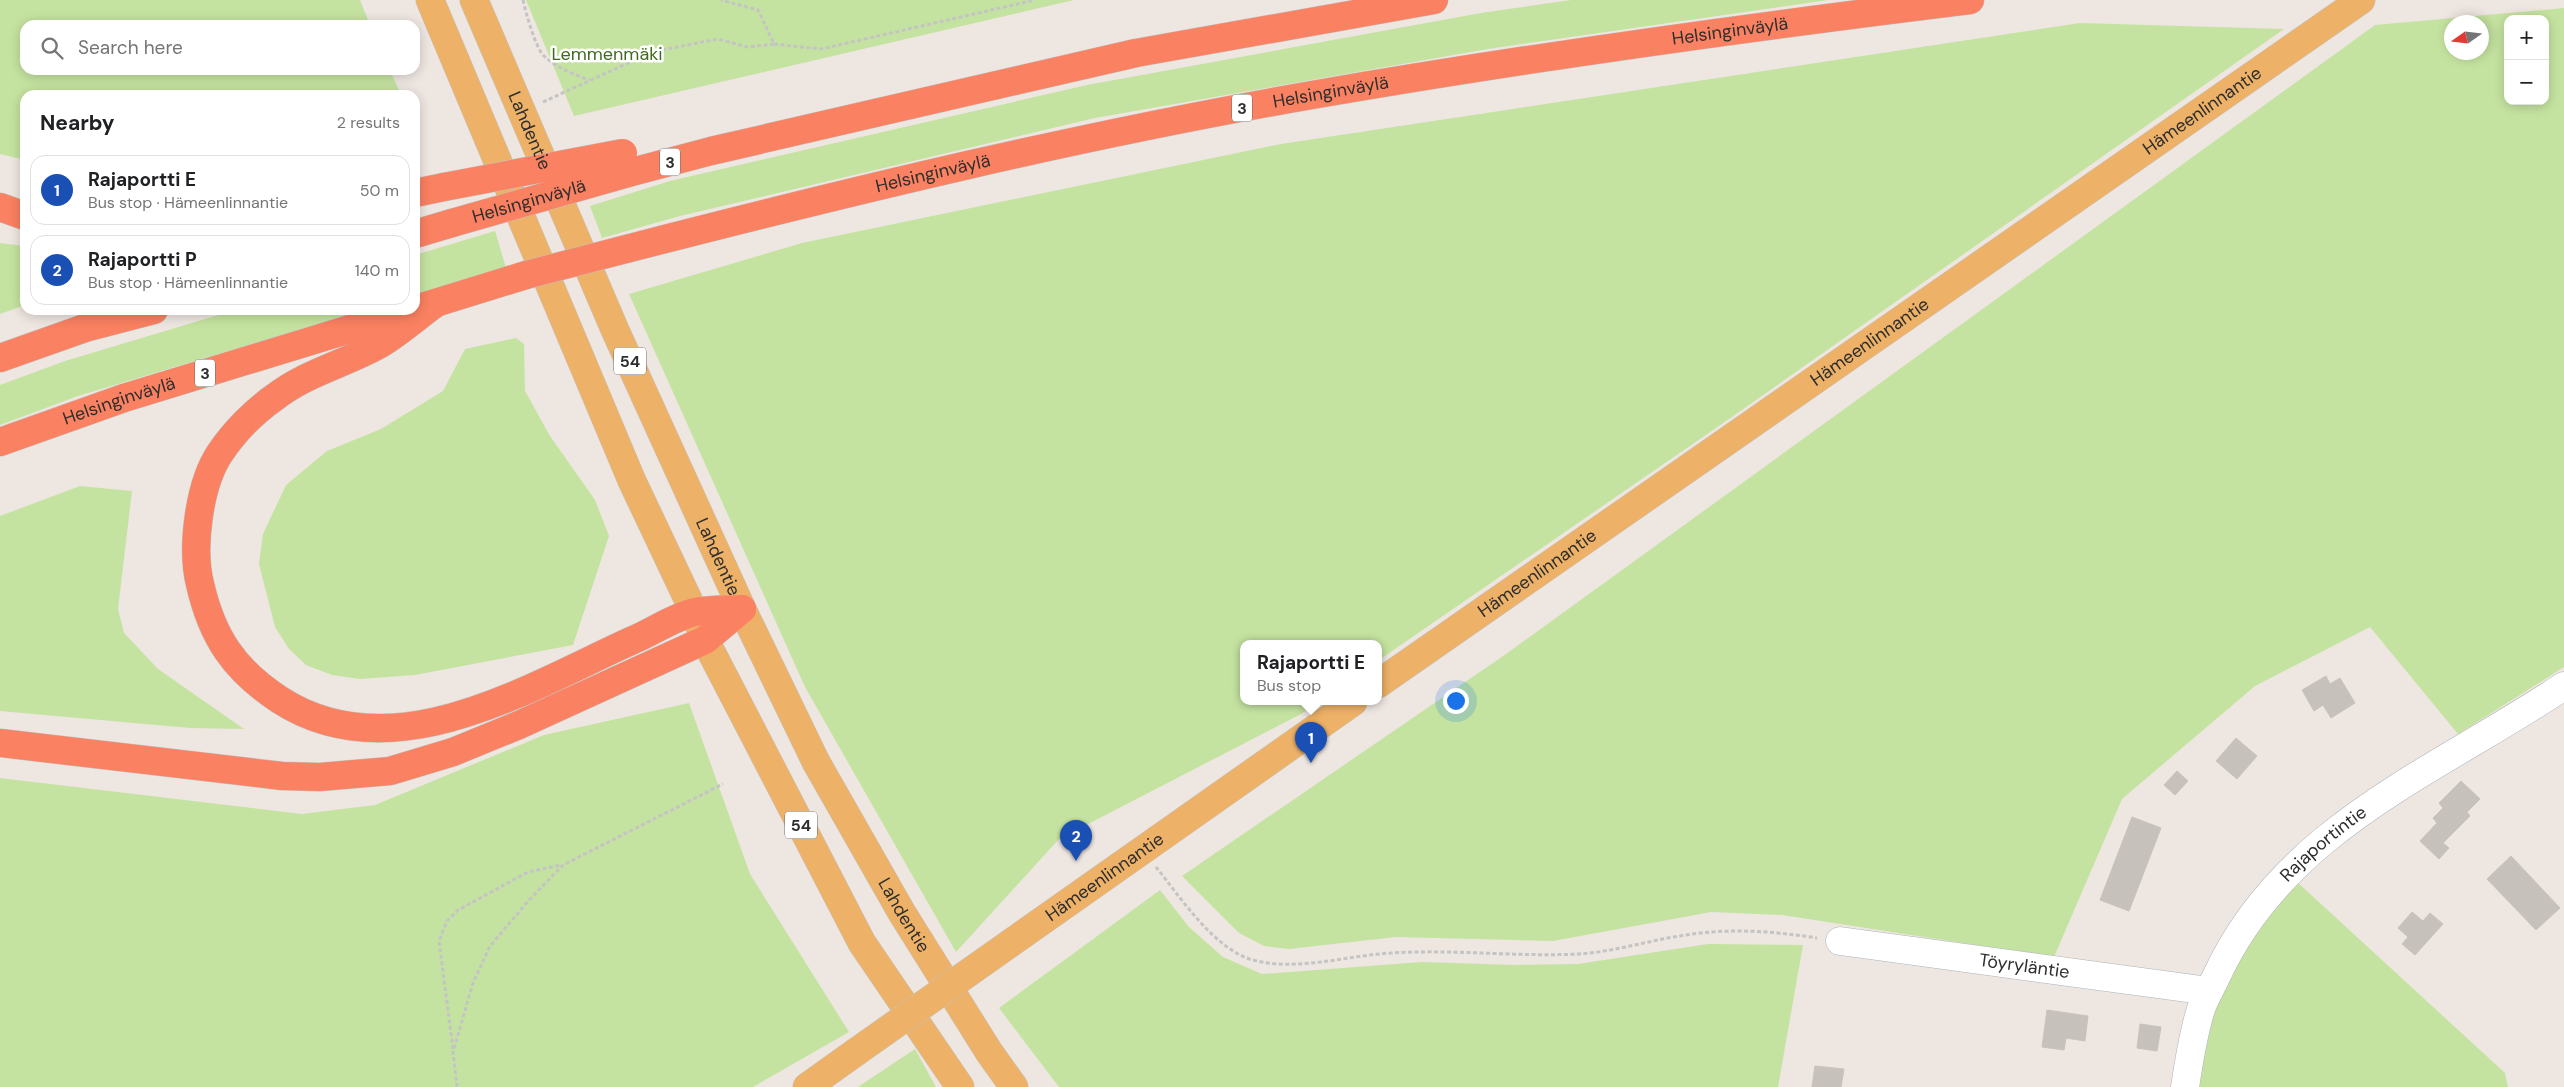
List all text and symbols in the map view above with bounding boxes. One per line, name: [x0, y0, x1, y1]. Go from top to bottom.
street label: Helsinginväylä: [1670, 11, 1790, 51]
north arrow: [2444, 15, 2489, 60]
map controls: [2504, 15, 2549, 105]
button: +: [2504, 15, 2549, 60]
search box: [20, 20, 420, 75]
icon: search: [38, 34, 66, 62]
text: Search here: [78, 35, 183, 60]
park label: Lemmenmäki: [551, 42, 663, 66]
button: −: [2504, 60, 2549, 105]
street label: Hämeenlinnantie: [2138, 61, 2266, 160]
street label: Helsinginväylä: [1271, 70, 1390, 114]
street label: Lahdentie: [502, 88, 557, 174]
road number: 3: [1232, 95, 1252, 122]
text: Nearby: [40, 109, 114, 137]
text: 2 results: [337, 112, 400, 133]
road number: 3: [660, 148, 680, 176]
street label: Helsinginväylä: [873, 148, 993, 198]
text: Rajaportti E: [88, 167, 196, 192]
street label: Helsinginväylä: [469, 174, 589, 229]
text: 1: [54, 180, 60, 201]
text: 50 m: [360, 180, 399, 201]
text: Bus stop · Hämeenlinnantie: [88, 192, 288, 213]
text: Rajaportti P: [88, 247, 197, 272]
text: 2: [52, 260, 62, 281]
text: 140 m: [355, 260, 399, 281]
text: Bus stop · Hämeenlinnantie: [88, 272, 288, 293]
street label: Hämeenlinnantie: [1805, 292, 1934, 392]
road number: 54: [614, 348, 646, 374]
road number: 3: [195, 359, 215, 386]
street label: Helsinginväylä: [60, 371, 178, 431]
street label: Lahdentie: [690, 514, 746, 600]
street label: Hämeenlinnantie: [1473, 523, 1601, 623]
popup: [1240, 640, 1382, 705]
text: Rajaportti E: [1257, 650, 1365, 675]
text: Bus stop: [1257, 675, 1321, 696]
your location: [1443, 688, 1469, 714]
pin: 1: [1295, 722, 1327, 763]
street label: Rajaportintie: [2275, 800, 2371, 887]
road number: 54: [785, 812, 817, 838]
pin: 2: [1060, 820, 1092, 861]
street label: Hämeenlinnantie: [1041, 827, 1169, 927]
street label: Lahdentie: [872, 873, 936, 957]
street label: Töyryläntie: [1978, 948, 2071, 984]

